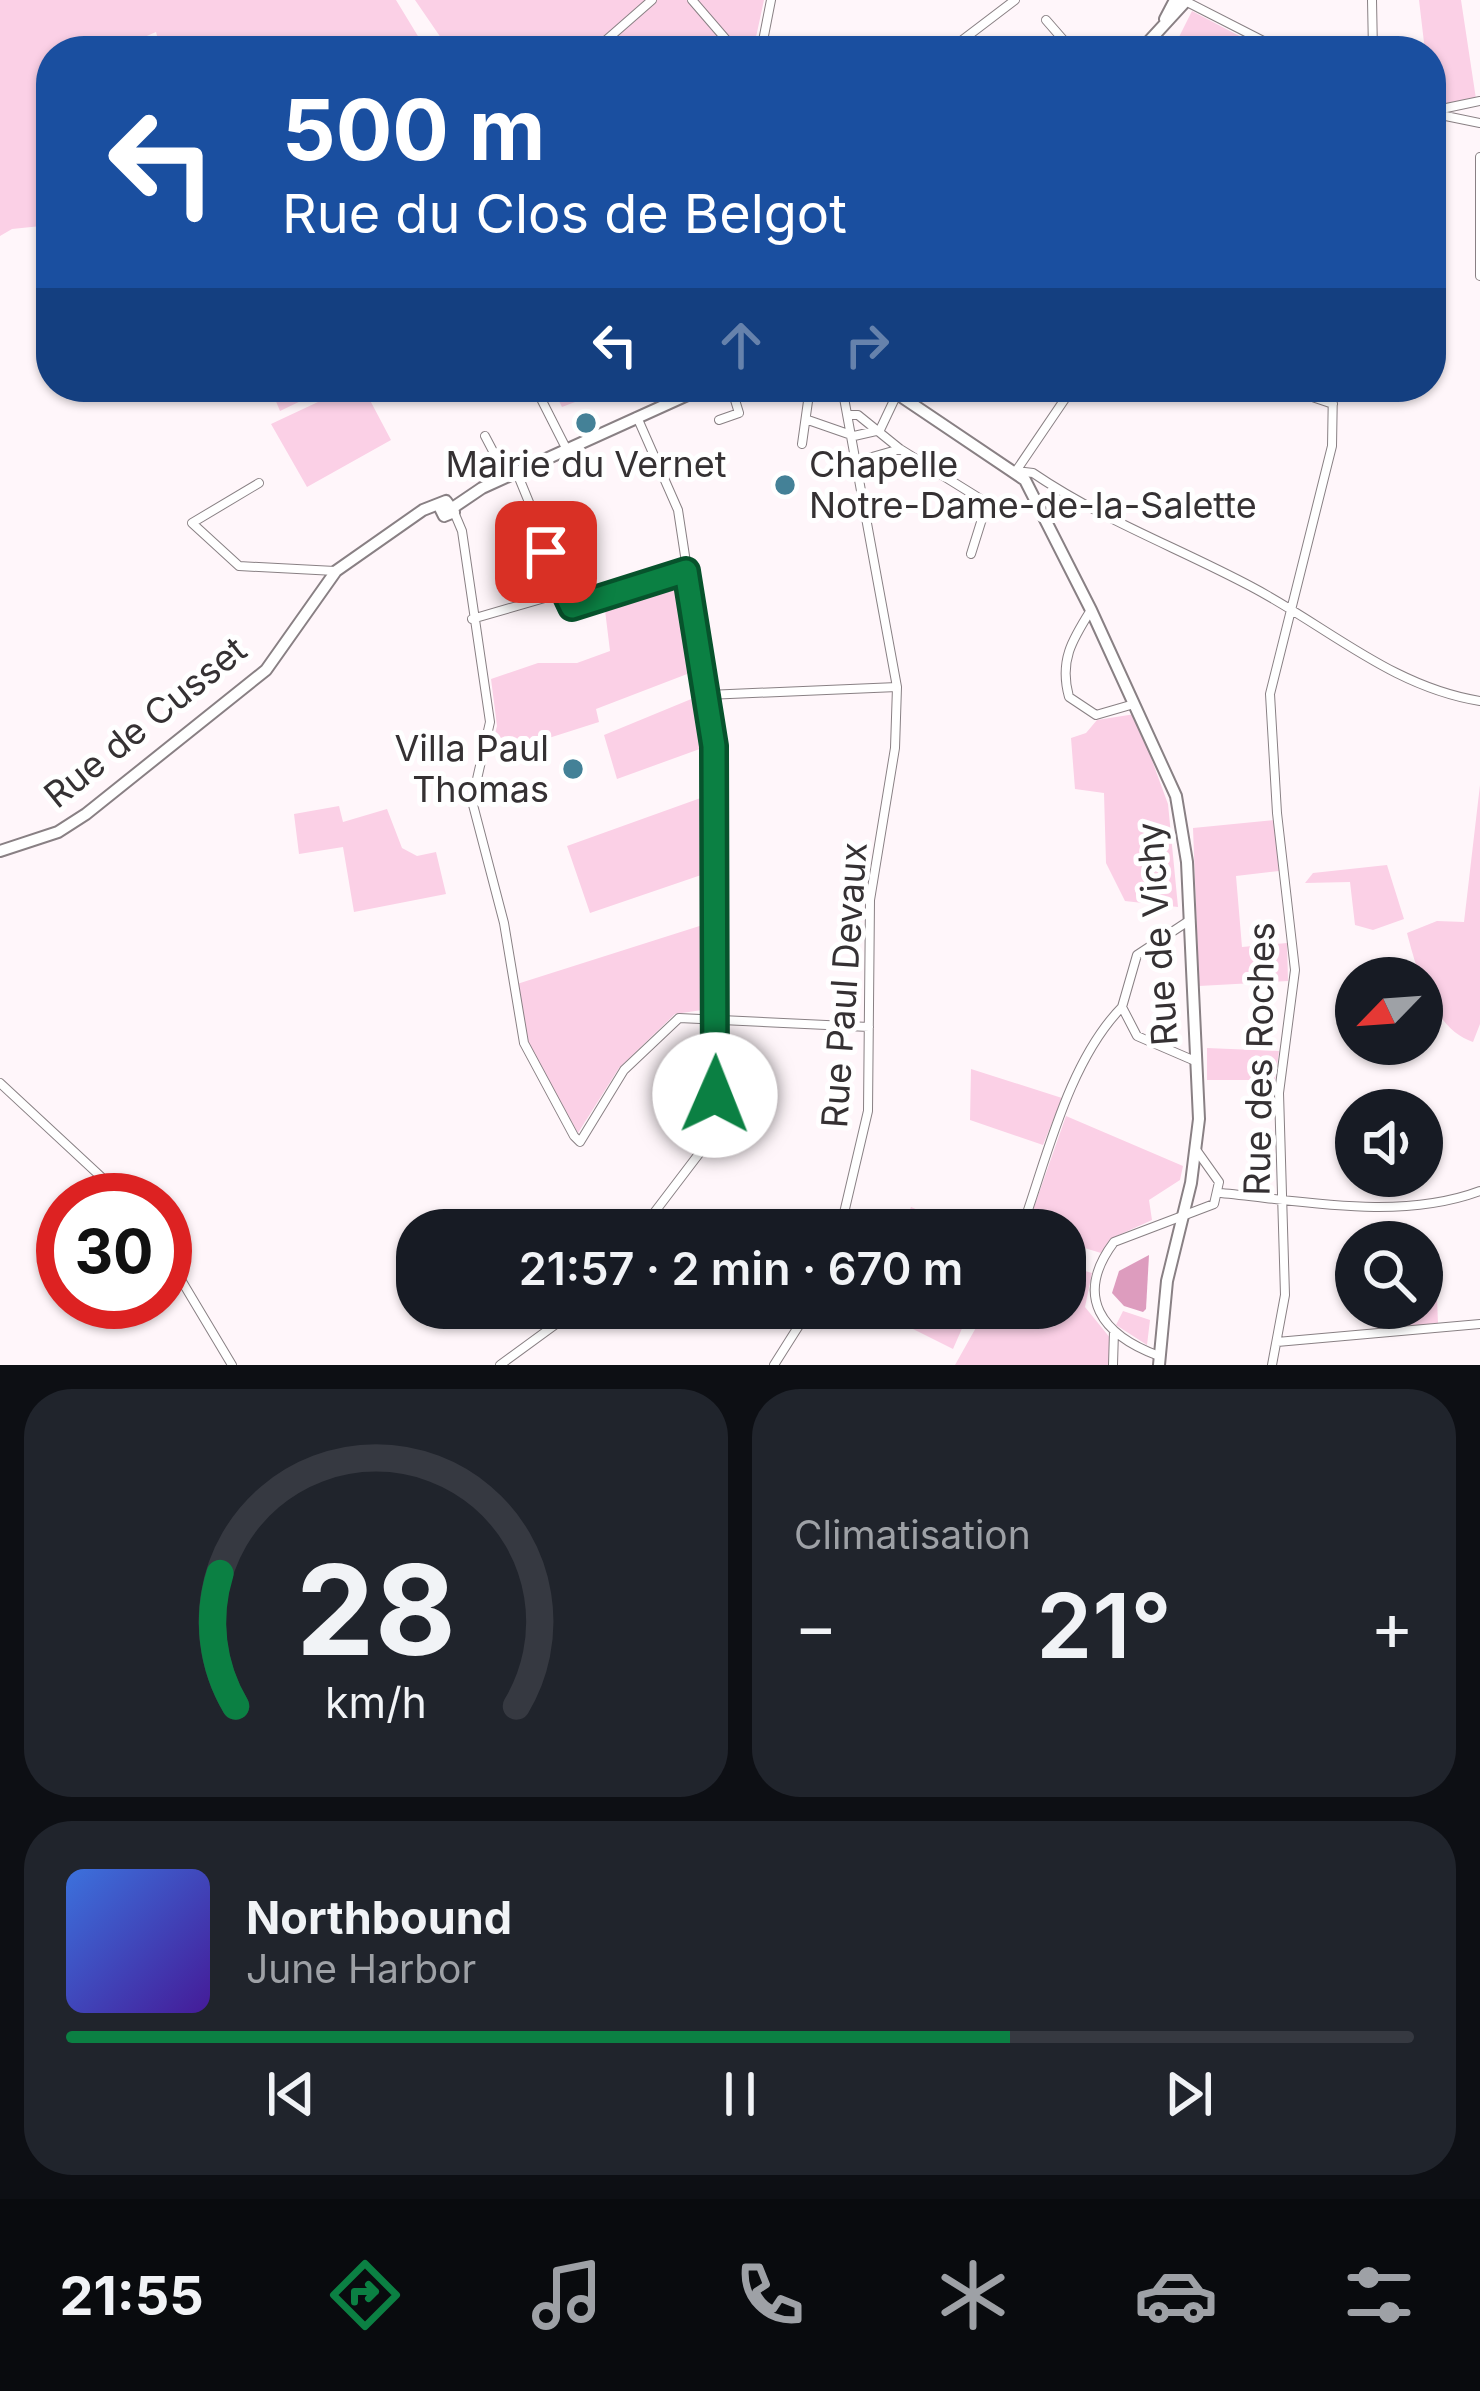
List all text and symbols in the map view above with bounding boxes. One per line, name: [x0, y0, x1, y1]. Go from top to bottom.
text: 500 m: [282, 79, 546, 180]
icon: left: [84, 84, 240, 240]
text: Rue du Clos de Belgot: [282, 181, 847, 246]
icon: left: [582, 312, 648, 378]
icon: ahead: [708, 312, 774, 378]
icon: right: [834, 312, 900, 378]
marker: Mairie du Vernet: [573, 410, 599, 436]
place label: Mairie du Vernet: [445, 442, 727, 486]
place label: Chapelle Notre-Dame-de-la-Salette: [809, 442, 1257, 527]
marker: Chapelle Notre-Dame-de-la-Salette: [772, 472, 798, 498]
pin: [495, 501, 597, 603]
icon: arrive: [513, 519, 579, 585]
street label: Rue de Cusset: [35, 627, 255, 817]
place label: Villa Paul Thomas: [394, 726, 549, 811]
marker: Villa Paul Thomas: [560, 756, 586, 782]
street label: Rue de Vichy: [1127, 821, 1187, 1047]
street label: Rue Paul Devaux: [812, 841, 876, 1129]
street label: Rue des Roches: [1235, 922, 1283, 1196]
north arrow: [1335, 957, 1443, 1065]
map controls: [1335, 957, 1443, 1329]
position arrow: [652, 1032, 778, 1158]
button: sound: [1335, 1089, 1443, 1197]
speed limit sign: 30: [36, 1173, 192, 1329]
button: search: [1335, 1221, 1443, 1329]
text: 21:57 · 2 min · 670 m: [519, 1241, 963, 1296]
text: Climatisation: [794, 1511, 1031, 1558]
text: 28: [296, 1534, 456, 1685]
text: 21°: [1036, 1571, 1172, 1680]
text: −: [794, 1586, 838, 1666]
text: +: [1370, 1586, 1414, 1666]
text: km/h: [325, 1676, 427, 1728]
text: Northbound: [246, 1890, 512, 1945]
text: June Harbor: [246, 1945, 476, 1992]
icon: previous: [258, 2061, 324, 2127]
icon: pause: [707, 2061, 773, 2127]
icon: next: [1156, 2061, 1222, 2127]
icon: directions: [323, 2253, 407, 2337]
icon: music: [525, 2253, 609, 2337]
icon: phone: [728, 2253, 812, 2337]
icon: climate: [931, 2253, 1015, 2337]
icon: car: [1134, 2253, 1218, 2337]
icon: filters: [1337, 2253, 1421, 2337]
text: 21:55: [59, 2263, 204, 2328]

